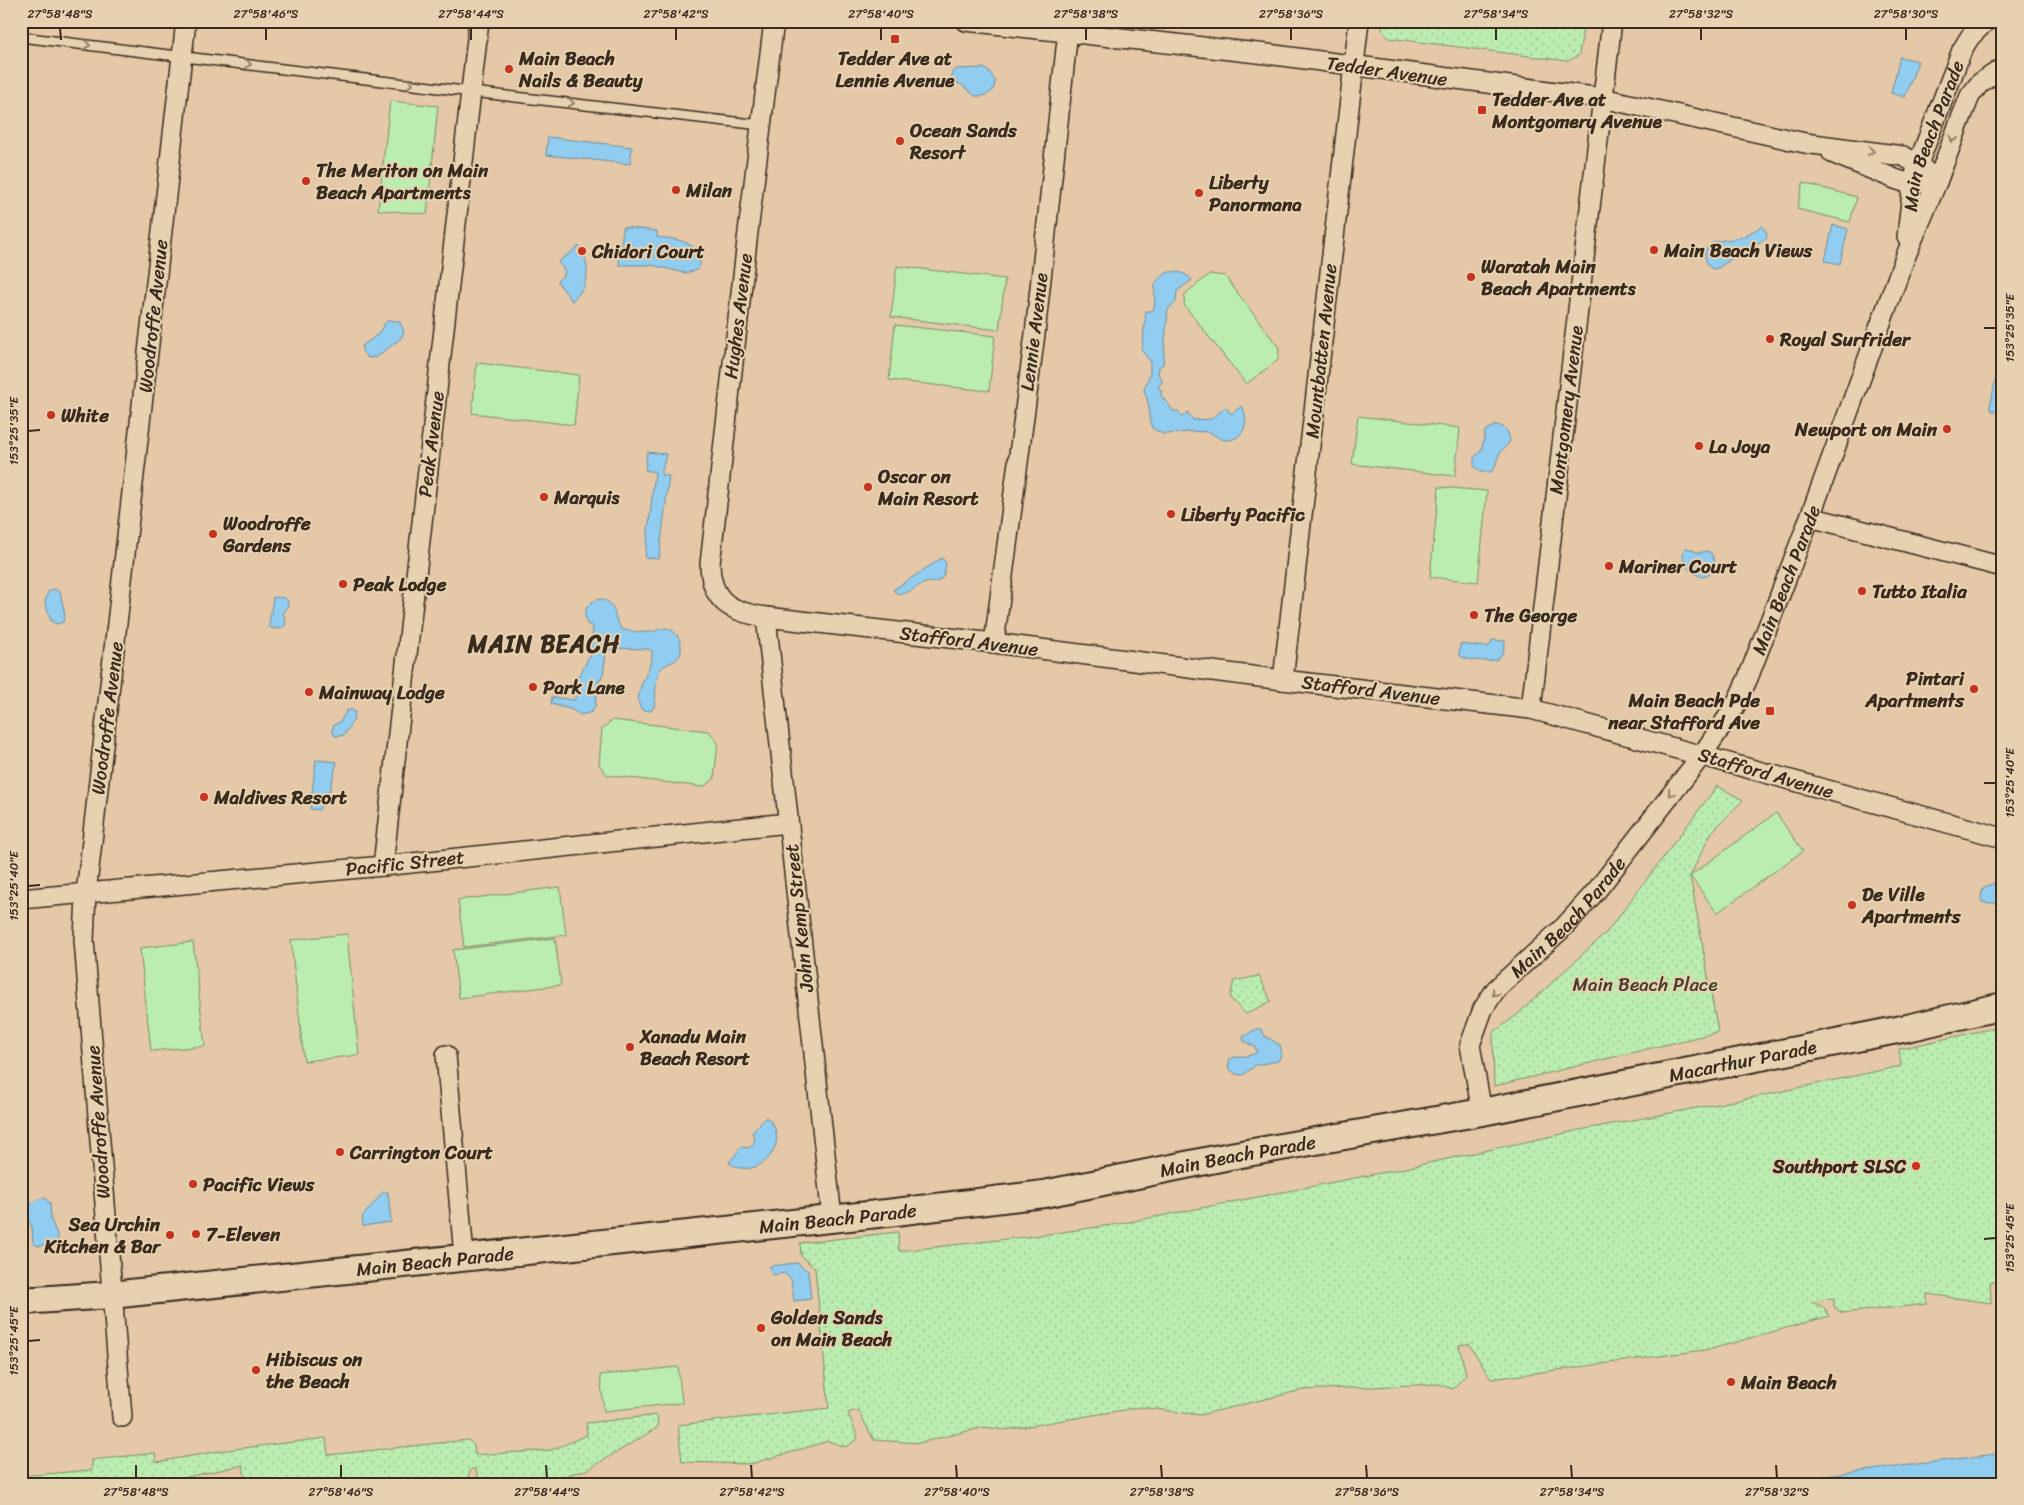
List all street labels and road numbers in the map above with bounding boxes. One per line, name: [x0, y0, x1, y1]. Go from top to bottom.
street label: Tedder Avenue: [1324, 46, 1450, 96]
street label: Main Beach Parade: [1893, 55, 1973, 213]
street label: Woodroffe Avenue: [129, 237, 177, 394]
street label: Hughes Avenue: [714, 251, 762, 381]
street label: Mountbatten Avenue: [1295, 262, 1347, 440]
street label: Lennie Avenue: [1010, 271, 1058, 393]
street label: Montgomery Avenue: [1539, 324, 1593, 496]
street label: Peak Avenue: [408, 389, 454, 499]
street label: Main Beach Parade: [1742, 500, 1830, 660]
street label: Stafford Avenue: [898, 616, 1041, 666]
street label: Woodroffe Avenue: [81, 639, 133, 796]
street label: Stafford Avenue: [1300, 665, 1443, 715]
street label: Stafford Avenue: [1694, 738, 1838, 808]
street label: Pacific Street: [344, 840, 466, 886]
street label: John Kemp Street: [775, 842, 823, 995]
street label: Main Beach Parade: [1502, 849, 1634, 986]
street label: Macarthur Parade: [1666, 1030, 1819, 1091]
street label: Woodroffe Avenue: [76, 1044, 120, 1200]
street label: Main Beach Parade: [1156, 1125, 1318, 1187]
street label: Main Beach Parade: [757, 1193, 919, 1243]
street label: Main Beach Parade: [354, 1236, 516, 1285]

